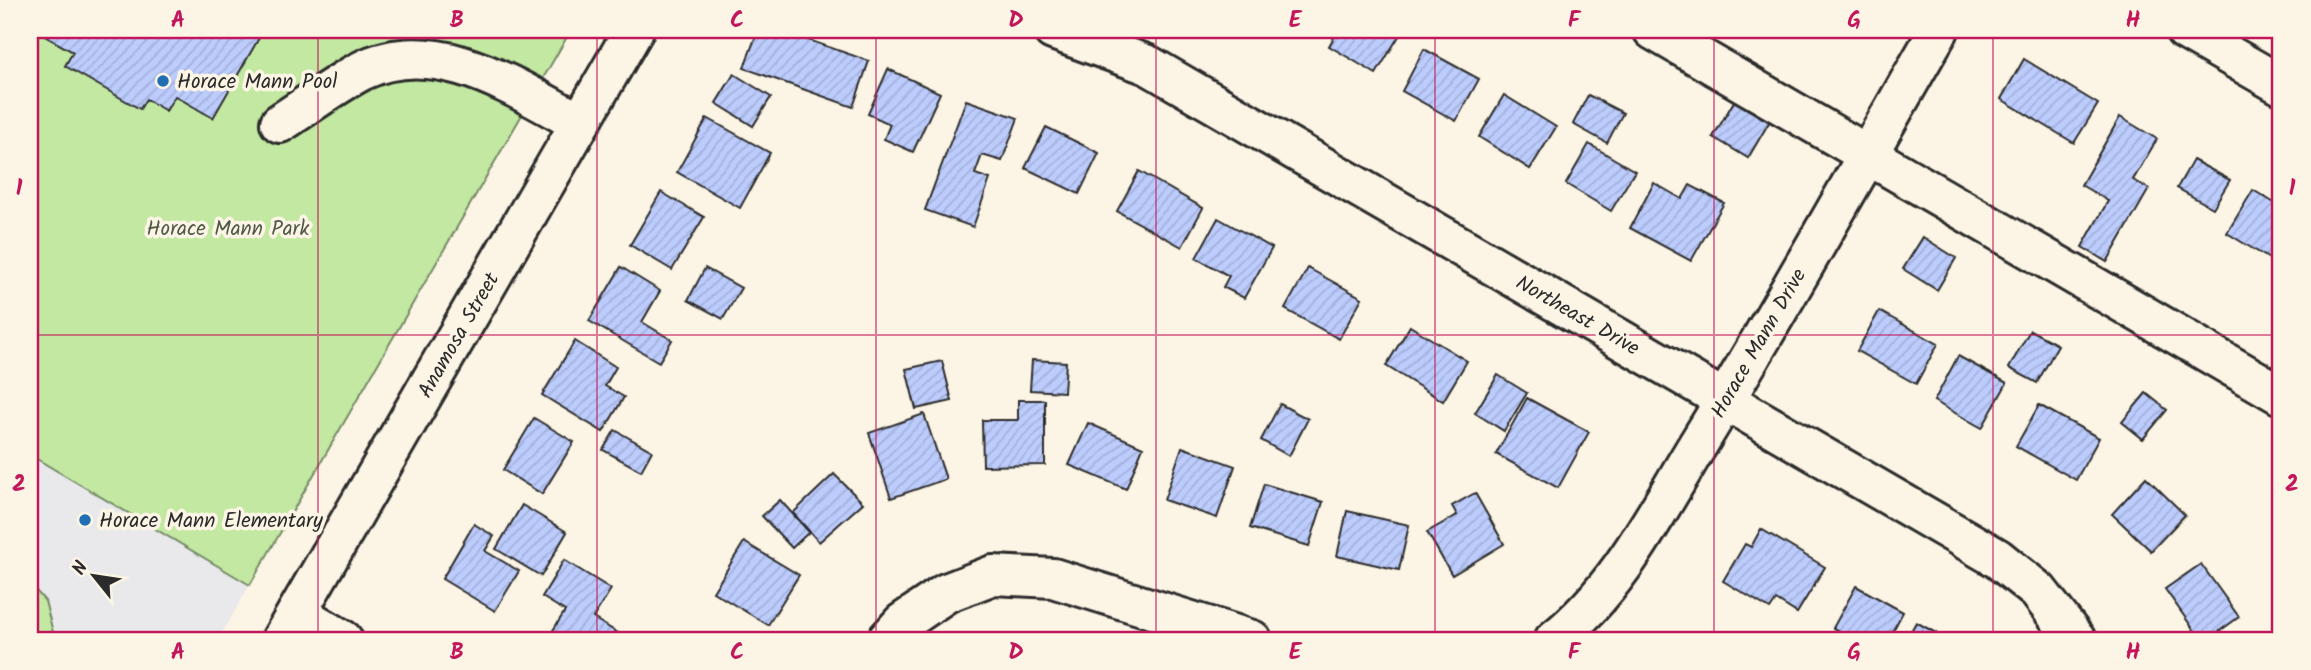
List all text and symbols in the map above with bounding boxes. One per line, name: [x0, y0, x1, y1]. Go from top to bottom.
text: A: [171, 3, 185, 39]
text: B: [450, 3, 464, 39]
text: C: [730, 3, 744, 39]
text: D: [1008, 3, 1024, 39]
text: E: [1289, 3, 1303, 39]
text: F: [1568, 3, 1582, 39]
text: G: [1847, 3, 1861, 39]
text: H: [2126, 3, 2141, 39]
place label: Horace Mann Pool: [177, 66, 337, 99]
marker: Horace Mann Pool: [155, 73, 171, 89]
text: 1: [16, 171, 23, 207]
text: 1: [2289, 171, 2296, 207]
park label: Horace Mann Park: [147, 213, 310, 246]
street label: Horace Mann Drive: [1703, 262, 1816, 425]
street label: Anamosa Street: [410, 266, 509, 405]
street label: Northeast Drive: [1509, 267, 1646, 366]
text: 2: [12, 467, 26, 503]
text: 2: [2285, 467, 2299, 503]
place label: Horace Mann Elementary: [99, 505, 323, 538]
marker: Horace Mann Elementary: [77, 512, 93, 528]
north arrow: [60, 540, 130, 610]
text: N: [65, 556, 97, 581]
text: A: [171, 635, 185, 670]
text: B: [450, 635, 464, 670]
text: C: [730, 635, 744, 670]
text: D: [1008, 635, 1024, 670]
text: E: [1289, 635, 1303, 670]
text: F: [1568, 635, 1582, 670]
text: G: [1847, 635, 1861, 670]
text: H: [2126, 635, 2141, 670]

